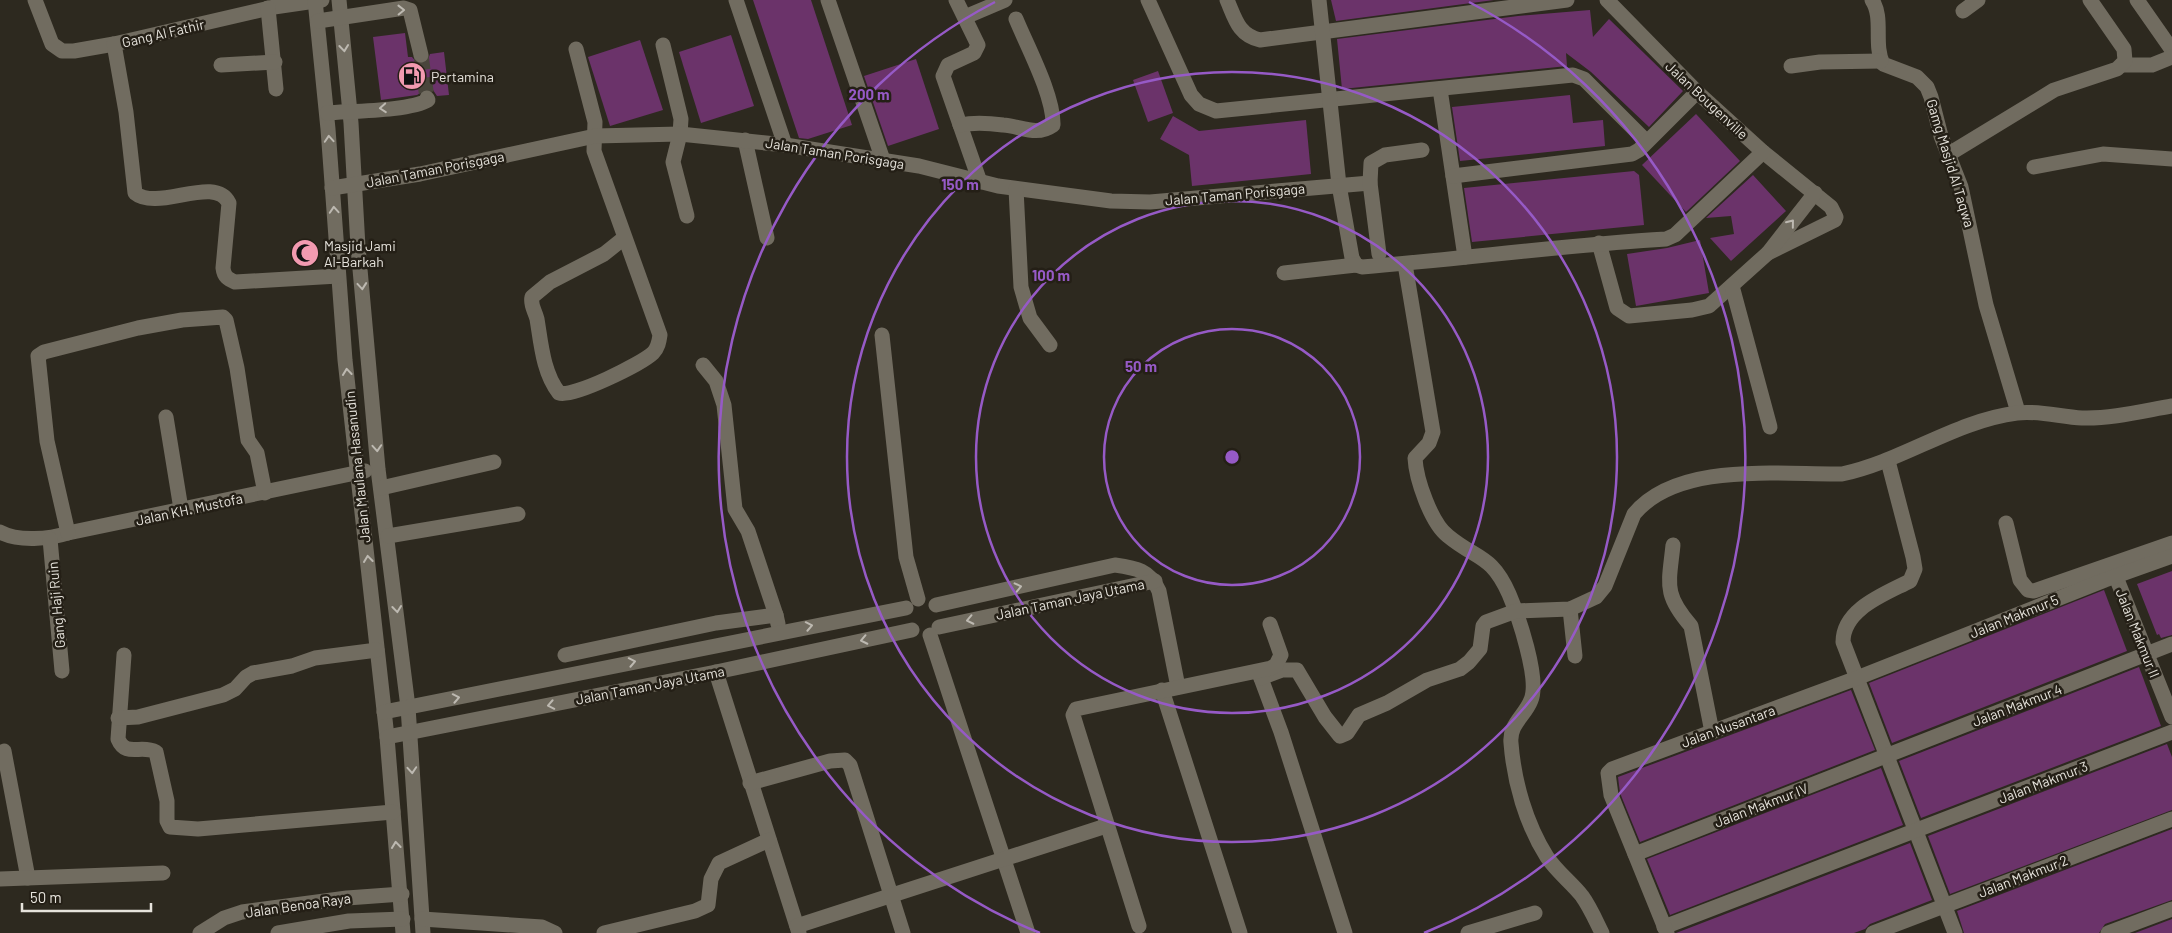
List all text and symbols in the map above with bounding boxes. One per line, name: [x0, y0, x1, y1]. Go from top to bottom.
one-way arrow: [397, 5, 405, 15]
street label: Gang Al Fathir: [120, 15, 206, 51]
one-way arrow: [338, 45, 349, 53]
street label: Jalan Bougenville: [1662, 58, 1752, 142]
fuel station icon: Pertamina: [397, 61, 427, 91]
place label: Pertamina: [431, 68, 494, 85]
text: 200 m: [848, 85, 890, 103]
street label: Gamg Masjid Al Taqwa: [1923, 97, 1979, 229]
one-way arrow: [379, 103, 387, 114]
street label: Jalan Taman Porisgaga: [764, 134, 906, 172]
one-way arrow: [324, 135, 335, 143]
street label: Jalan Taman Porisgaga: [365, 147, 505, 191]
text: 150 m: [941, 175, 979, 193]
street label: Jalan Taman Porisgaga: [1164, 179, 1306, 209]
one-way arrow: [328, 206, 339, 214]
one-way arrow: [1786, 220, 1794, 229]
place label: Masjid Jami Al-Barkah: [324, 237, 396, 270]
mosque icon: Masjid Jami Al-Barkah: [290, 238, 320, 268]
text: 100 m: [1032, 266, 1070, 284]
one-way arrow: [356, 282, 367, 290]
text: 50 m: [1125, 357, 1157, 375]
one-way arrow: [341, 368, 352, 376]
street label: Jalan Maulana Hasanudin: [341, 390, 373, 544]
one-way arrow: [371, 444, 382, 452]
centre of rings: [1223, 448, 1241, 466]
street label: Jalan KH. Mustofa: [134, 489, 244, 529]
one-way arrow: [363, 555, 373, 563]
street label: Gang Haji Ruin: [44, 561, 68, 649]
street label: Jalan Taman Jaya Utama: [994, 575, 1146, 623]
one-way arrow: [1013, 582, 1022, 593]
street label: Jalan Makmur II: [2112, 586, 2164, 680]
street label: Jalan Makmur 5: [1967, 590, 2061, 642]
one-way arrow: [391, 605, 402, 613]
one-way arrow: [966, 615, 975, 625]
one-way arrow: [804, 622, 813, 632]
one-way arrow: [860, 634, 869, 645]
one-way arrow: [628, 657, 637, 668]
street label: Jalan Taman Jaya Utama: [574, 662, 726, 708]
street label: Jalan Makmur 4: [1970, 680, 2064, 730]
one-way arrow: [452, 693, 460, 703]
one-way arrow: [546, 699, 555, 709]
street label: Jalan Nusantara: [1679, 701, 1777, 751]
street label: Jalan Makmur 3: [1996, 757, 2090, 807]
one-way arrow: [407, 767, 418, 775]
street label: Jalan Makmur IV: [1712, 779, 1810, 831]
one-way arrow: [391, 841, 402, 849]
street label: Jalan Makmur 2: [1976, 851, 2070, 901]
scale bar: [22, 880, 151, 912]
text: 50 m: [30, 888, 62, 906]
street label: Jalan Benoa Raya: [244, 889, 352, 921]

